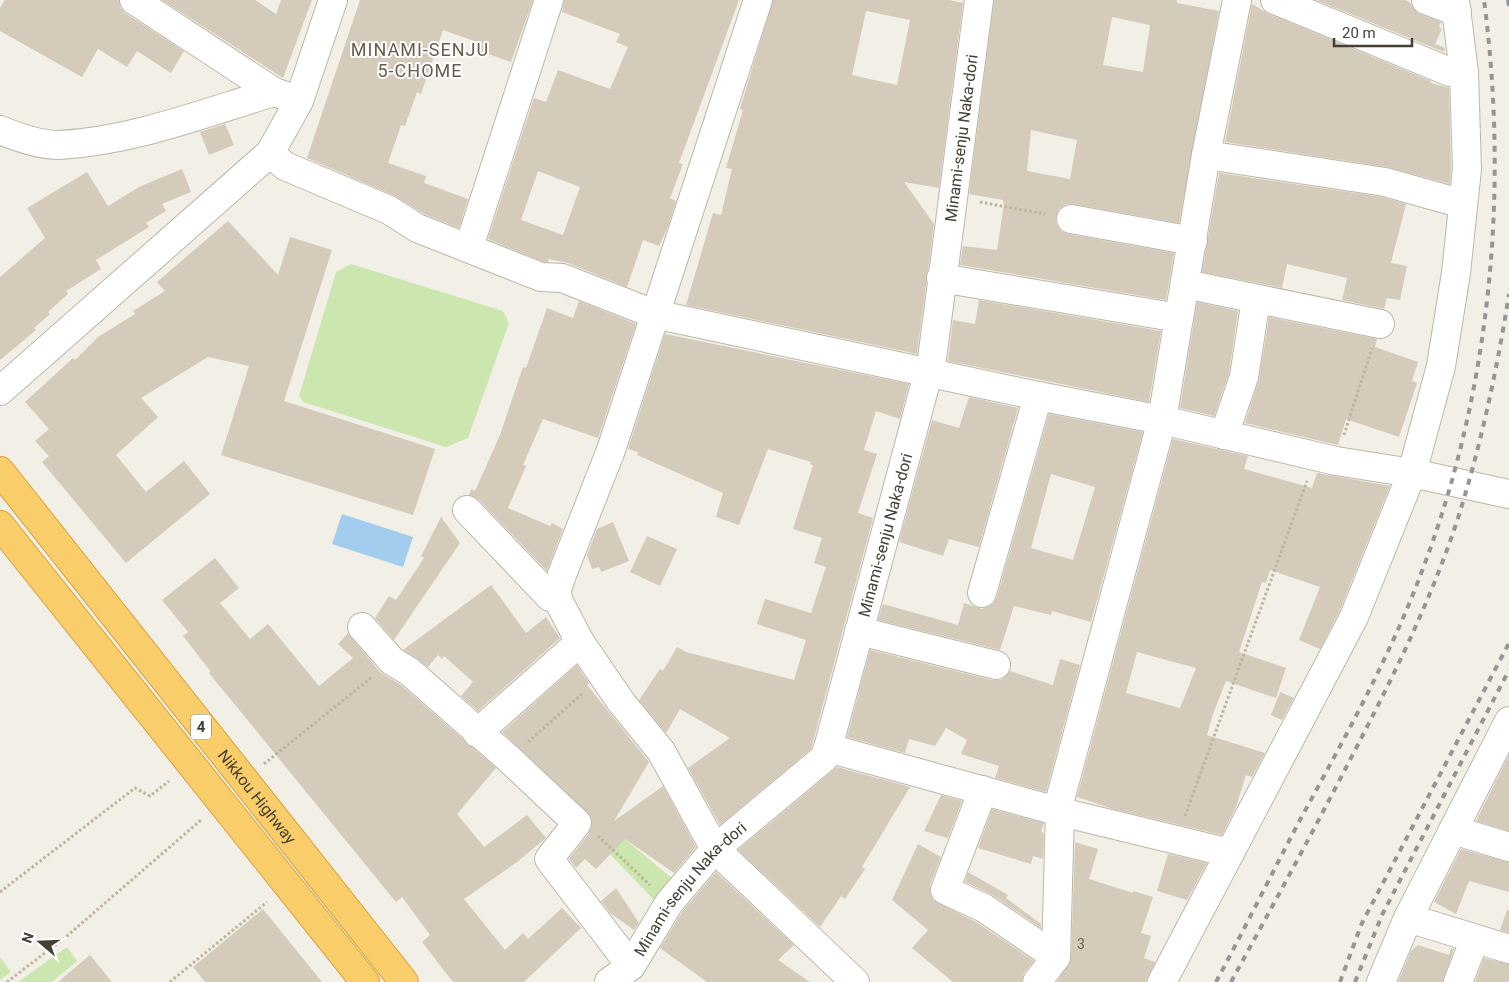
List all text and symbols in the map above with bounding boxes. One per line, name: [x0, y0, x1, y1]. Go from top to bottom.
scale bar: [1334, 15, 1412, 47]
text: 20 m: [1342, 24, 1376, 42]
district label: MINAMI-SENJU 5-CHOME: [351, 39, 489, 81]
street label: Minami-senju Naka-dori: [941, 53, 982, 223]
street label: Minami-senju Naka-dori: [854, 451, 916, 619]
road number: 4: [191, 714, 211, 740]
street label: Nikkou Highway: [214, 746, 300, 848]
street label: Minami-senju Naka-dori: [630, 818, 750, 960]
north arrow: [15, 917, 65, 967]
text: N: [19, 930, 37, 945]
house number: 3: [1077, 936, 1085, 952]

